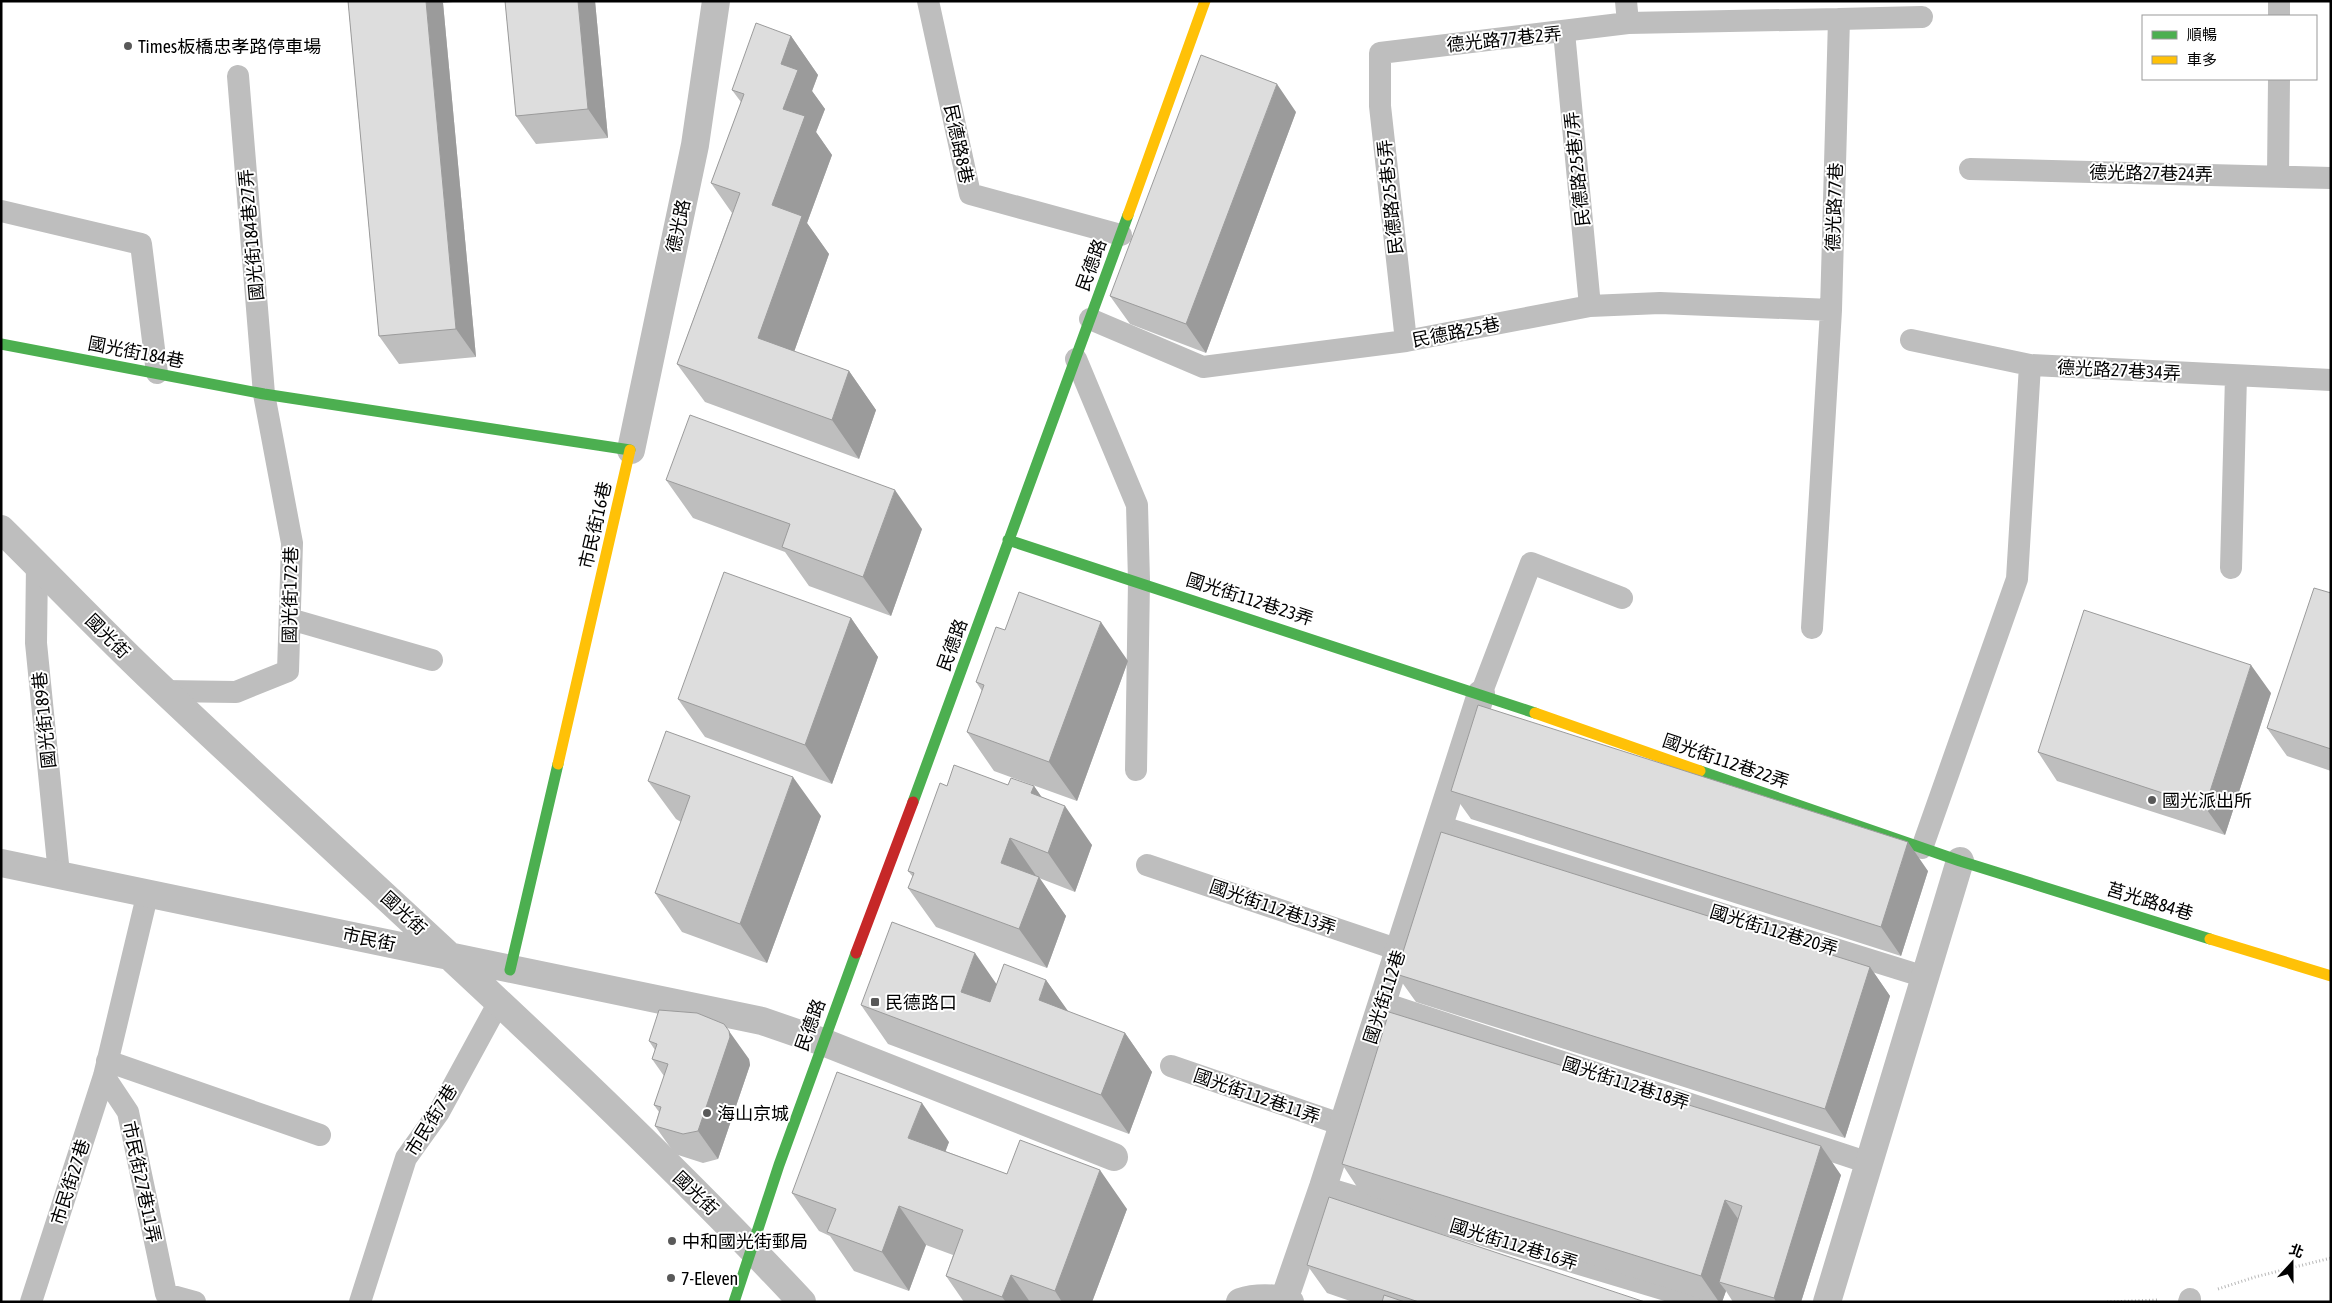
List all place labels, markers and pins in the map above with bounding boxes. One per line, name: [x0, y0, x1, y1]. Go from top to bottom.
place label: Times板橋忠孝路停車場: [138, 36, 321, 57]
marker: Times板橋忠孝路停車場: [122, 40, 134, 52]
place label: 國光派出所: [2162, 790, 2252, 811]
marker: 國光派出所: [2146, 794, 2158, 806]
place label: 民德路口: [885, 992, 957, 1013]
marker: 民德路口: [869, 996, 881, 1008]
place label: 海山京城: [717, 1103, 789, 1124]
marker: 海山京城: [701, 1107, 713, 1119]
place label: 中和國光街郵局: [682, 1231, 808, 1252]
marker: 中和國光街郵局: [666, 1235, 678, 1247]
place label: 7-Eleven: [681, 1268, 738, 1289]
marker: 7-Eleven: [665, 1272, 677, 1284]

